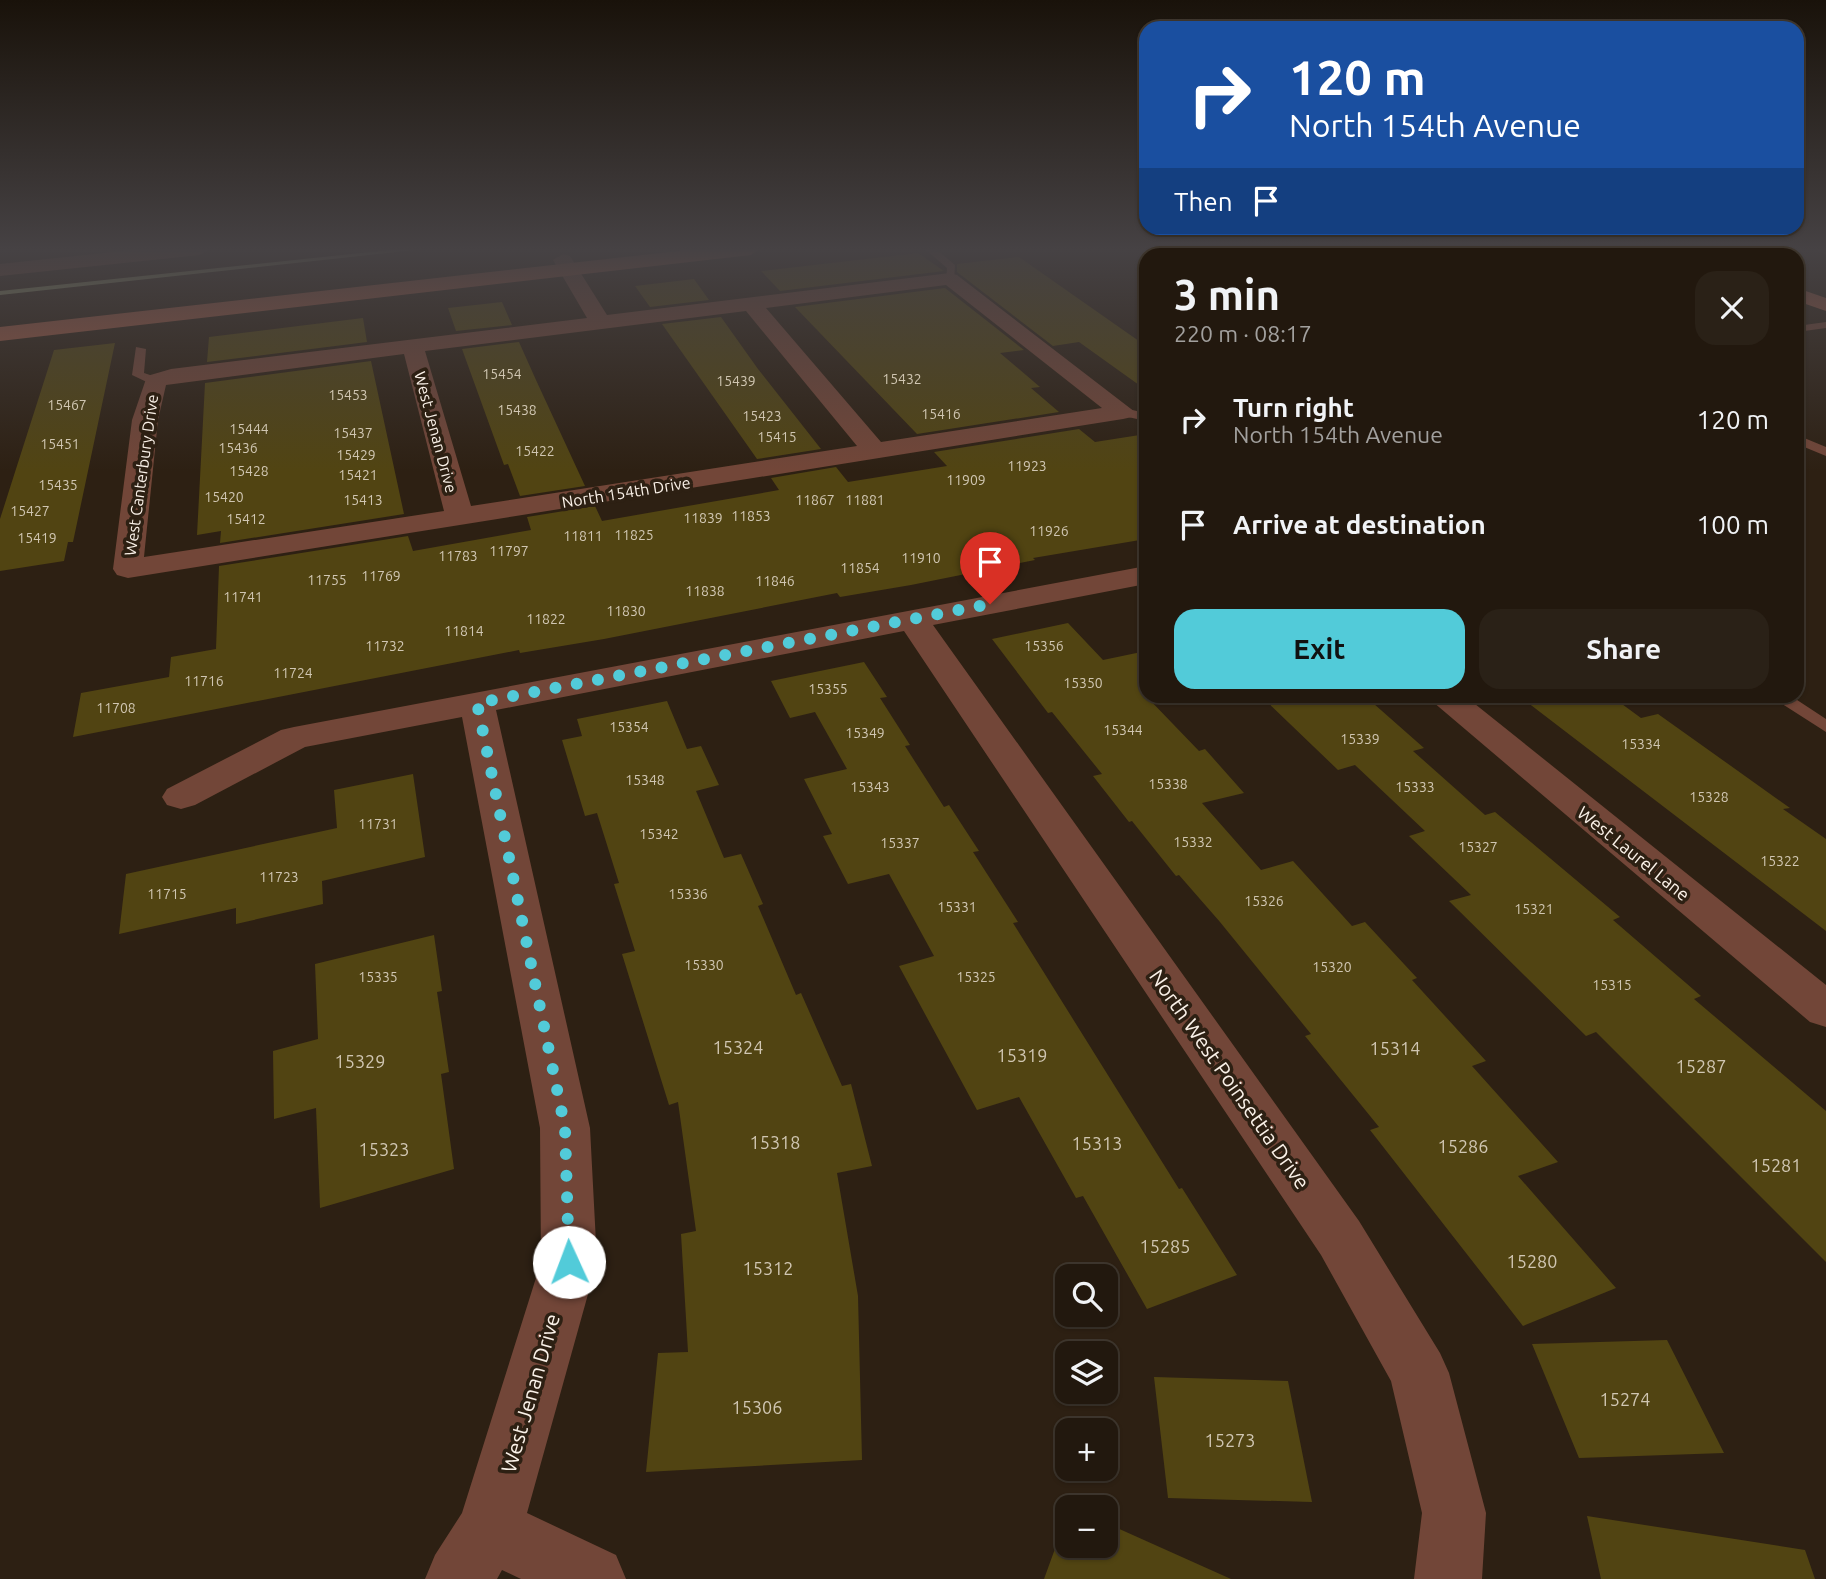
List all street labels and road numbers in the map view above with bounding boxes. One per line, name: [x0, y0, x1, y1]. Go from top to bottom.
street label: West Jenan Drive: [411, 369, 461, 495]
street label: West Canterbury Drive: [121, 393, 161, 557]
street label: North 154th Drive: [560, 473, 692, 511]
street label: West Laurel Lane: [1574, 802, 1694, 904]
street label: North West Poinsettia Drive: [1145, 965, 1315, 1193]
street label: West Jenan Drive: [496, 1311, 564, 1475]

